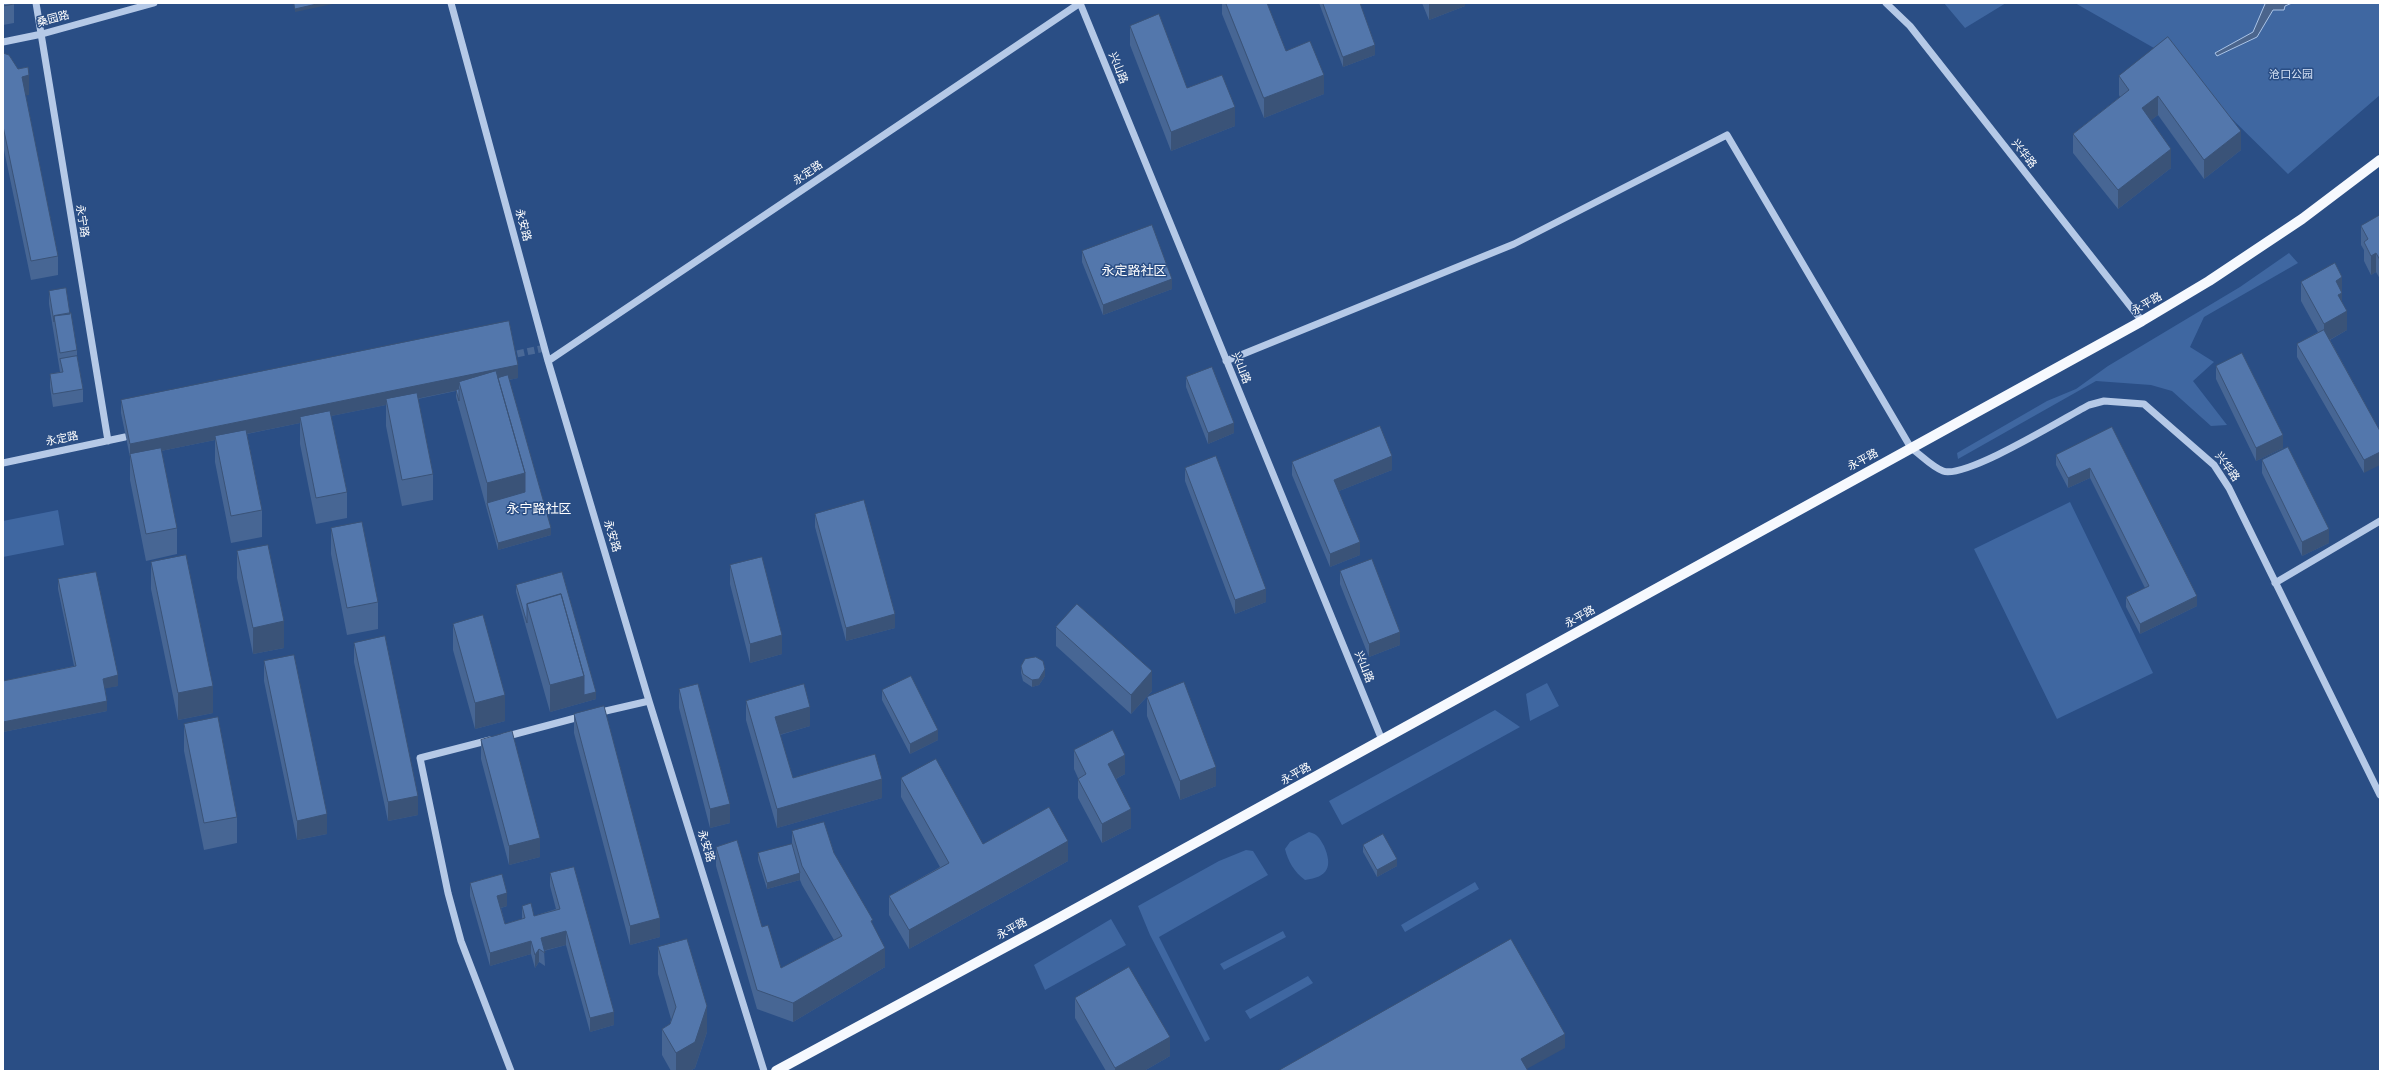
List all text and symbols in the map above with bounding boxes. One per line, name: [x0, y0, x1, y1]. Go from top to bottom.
street label: 桑园路: [35, 8, 71, 30]
street label: 兴山路: [1106, 50, 1130, 86]
park label: 沧口公园: [2269, 68, 2313, 82]
street label: 兴华路: [2009, 137, 2039, 171]
street label: 永定路: [791, 158, 825, 188]
street label: 永宁路: [73, 204, 91, 238]
street label: 永安路: [512, 207, 534, 243]
district label: 永定路社区: [1102, 263, 1166, 279]
street label: 永平路: [2129, 290, 2165, 318]
street label: 兴山路: [1229, 350, 1253, 386]
street label: 永定路: [45, 429, 79, 449]
street label: 永平路: [1845, 446, 1881, 474]
street label: 兴华路: [2212, 450, 2242, 484]
district label: 永宁路社区: [507, 501, 571, 517]
street label: 永安路: [601, 518, 623, 554]
street label: 永平路: [1562, 603, 1598, 631]
street label: 兴山路: [1352, 649, 1376, 685]
street label: 永平路: [1278, 760, 1314, 788]
street label: 永安路: [695, 828, 717, 864]
street label: 永平路: [994, 915, 1030, 943]

